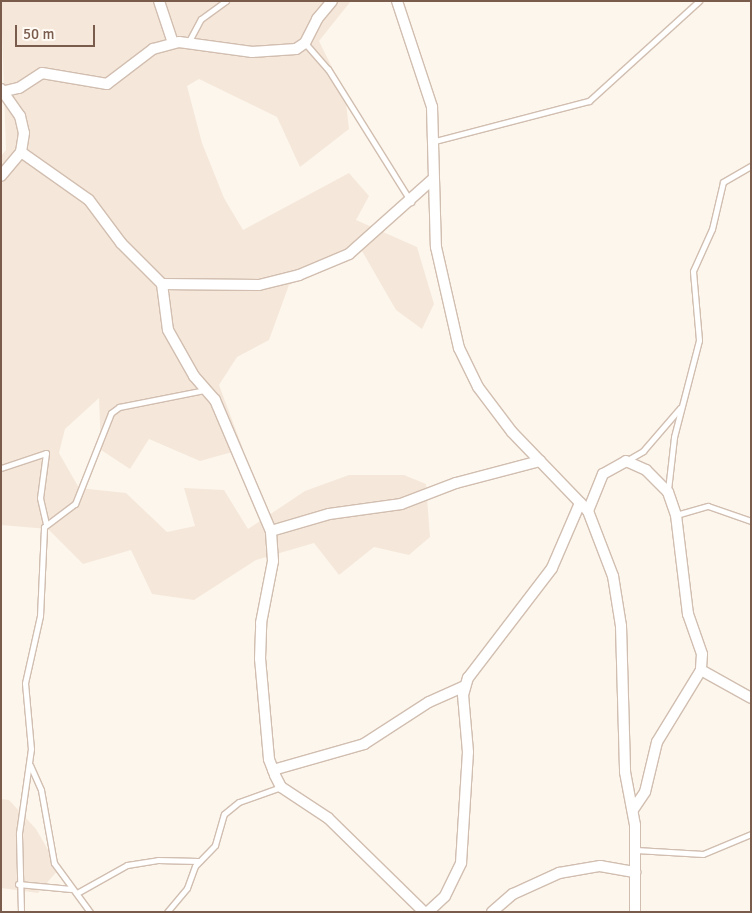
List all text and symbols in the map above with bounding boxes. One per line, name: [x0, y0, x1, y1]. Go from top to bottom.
scale bar: [18, 15, 98, 47]
text: 50 m: [23, 25, 54, 43]

